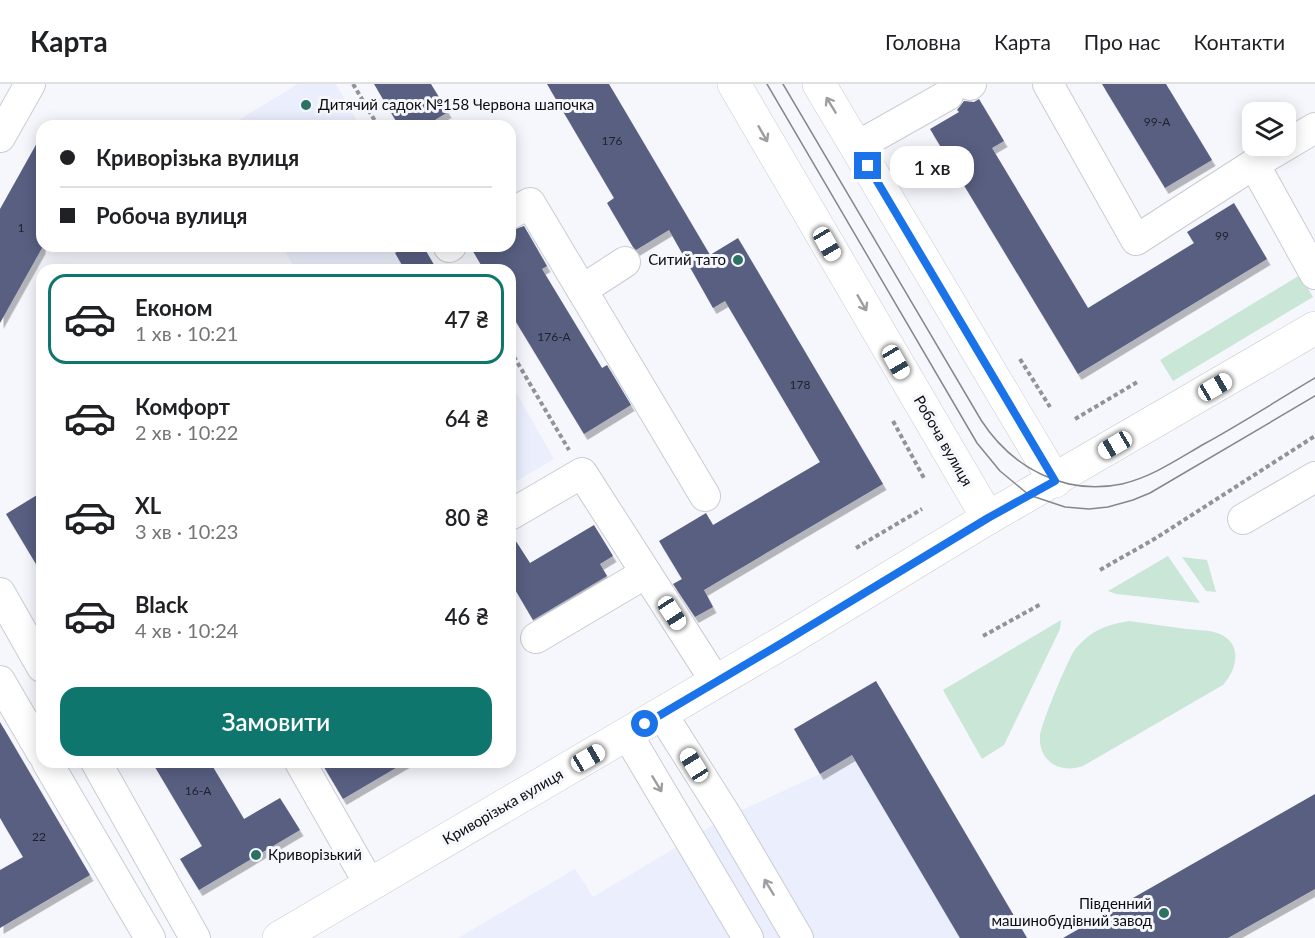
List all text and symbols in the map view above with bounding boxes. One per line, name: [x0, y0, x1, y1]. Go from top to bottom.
text: Карта: [30, 24, 108, 58]
text: Головна: [885, 29, 961, 54]
text: Карта: [994, 29, 1051, 54]
text: Про нас: [1084, 29, 1160, 54]
text: Контакти: [1193, 29, 1285, 54]
place label: Дитячий садок №158 Червона шапочка: [318, 95, 594, 113]
one-way arrow: [825, 97, 837, 114]
marker: Дитячий садок №158 Червона шапочка: [299, 98, 313, 112]
map controls: [1242, 102, 1296, 156]
button: layers: [1242, 102, 1296, 156]
house number: 99-А: [1144, 114, 1171, 129]
one-way arrow: [758, 126, 770, 143]
house number: 176: [602, 133, 622, 148]
text: Криворізька вулиця: [96, 144, 299, 171]
callout: 1 хв: [889, 145, 973, 187]
route end: [854, 152, 881, 179]
text: 1 хв: [914, 155, 950, 179]
text: Робоча вулиця: [96, 202, 248, 229]
house number: 1: [18, 220, 25, 235]
car: [810, 224, 844, 264]
house number: 99: [1215, 228, 1229, 243]
place label: Ситий тато: [648, 250, 726, 268]
marker: Ситий тато: [731, 253, 745, 267]
icon: car: [63, 292, 117, 346]
text: Економ: [135, 294, 213, 321]
one-way arrow: [856, 294, 868, 311]
text: 47 ₴: [445, 306, 489, 333]
text: 1 хв · 10:21: [135, 321, 238, 345]
house number: 176-А: [537, 329, 572, 344]
car: [879, 342, 913, 382]
car: [1195, 370, 1235, 404]
house number: 178: [790, 377, 810, 392]
icon: car: [63, 391, 117, 445]
street label: Робоча вулиця: [911, 392, 977, 489]
text: Комфорт: [135, 393, 230, 420]
text: 64 ₴: [445, 405, 489, 432]
text: 2 хв · 10:22: [135, 420, 238, 444]
car: [1095, 428, 1135, 462]
icon: car: [63, 490, 117, 544]
text: XL: [135, 492, 161, 519]
text: 80 ₴: [445, 504, 489, 531]
text: 3 хв · 10:23: [135, 519, 238, 543]
icon: car: [63, 589, 117, 643]
text: Black: [135, 591, 188, 618]
car: [655, 593, 689, 633]
text: 46 ₴: [445, 603, 489, 630]
text: 4 хв · 10:24: [135, 618, 238, 642]
button: Замовити: [60, 687, 492, 756]
route start: [631, 710, 658, 737]
car: [568, 741, 608, 775]
car: [677, 745, 711, 785]
street label: Криворізька вулиця: [439, 764, 566, 848]
one-way arrow: [652, 775, 664, 792]
house number: 16-А: [185, 783, 212, 798]
house number: 22: [32, 829, 46, 844]
place label: Криворізький: [268, 845, 362, 863]
marker: Криворізький: [249, 848, 263, 862]
one-way arrow: [762, 879, 774, 896]
place label: Південний машинобудівний завод: [992, 894, 1152, 929]
marker: Південний машинобудівний завод: [1157, 906, 1171, 920]

